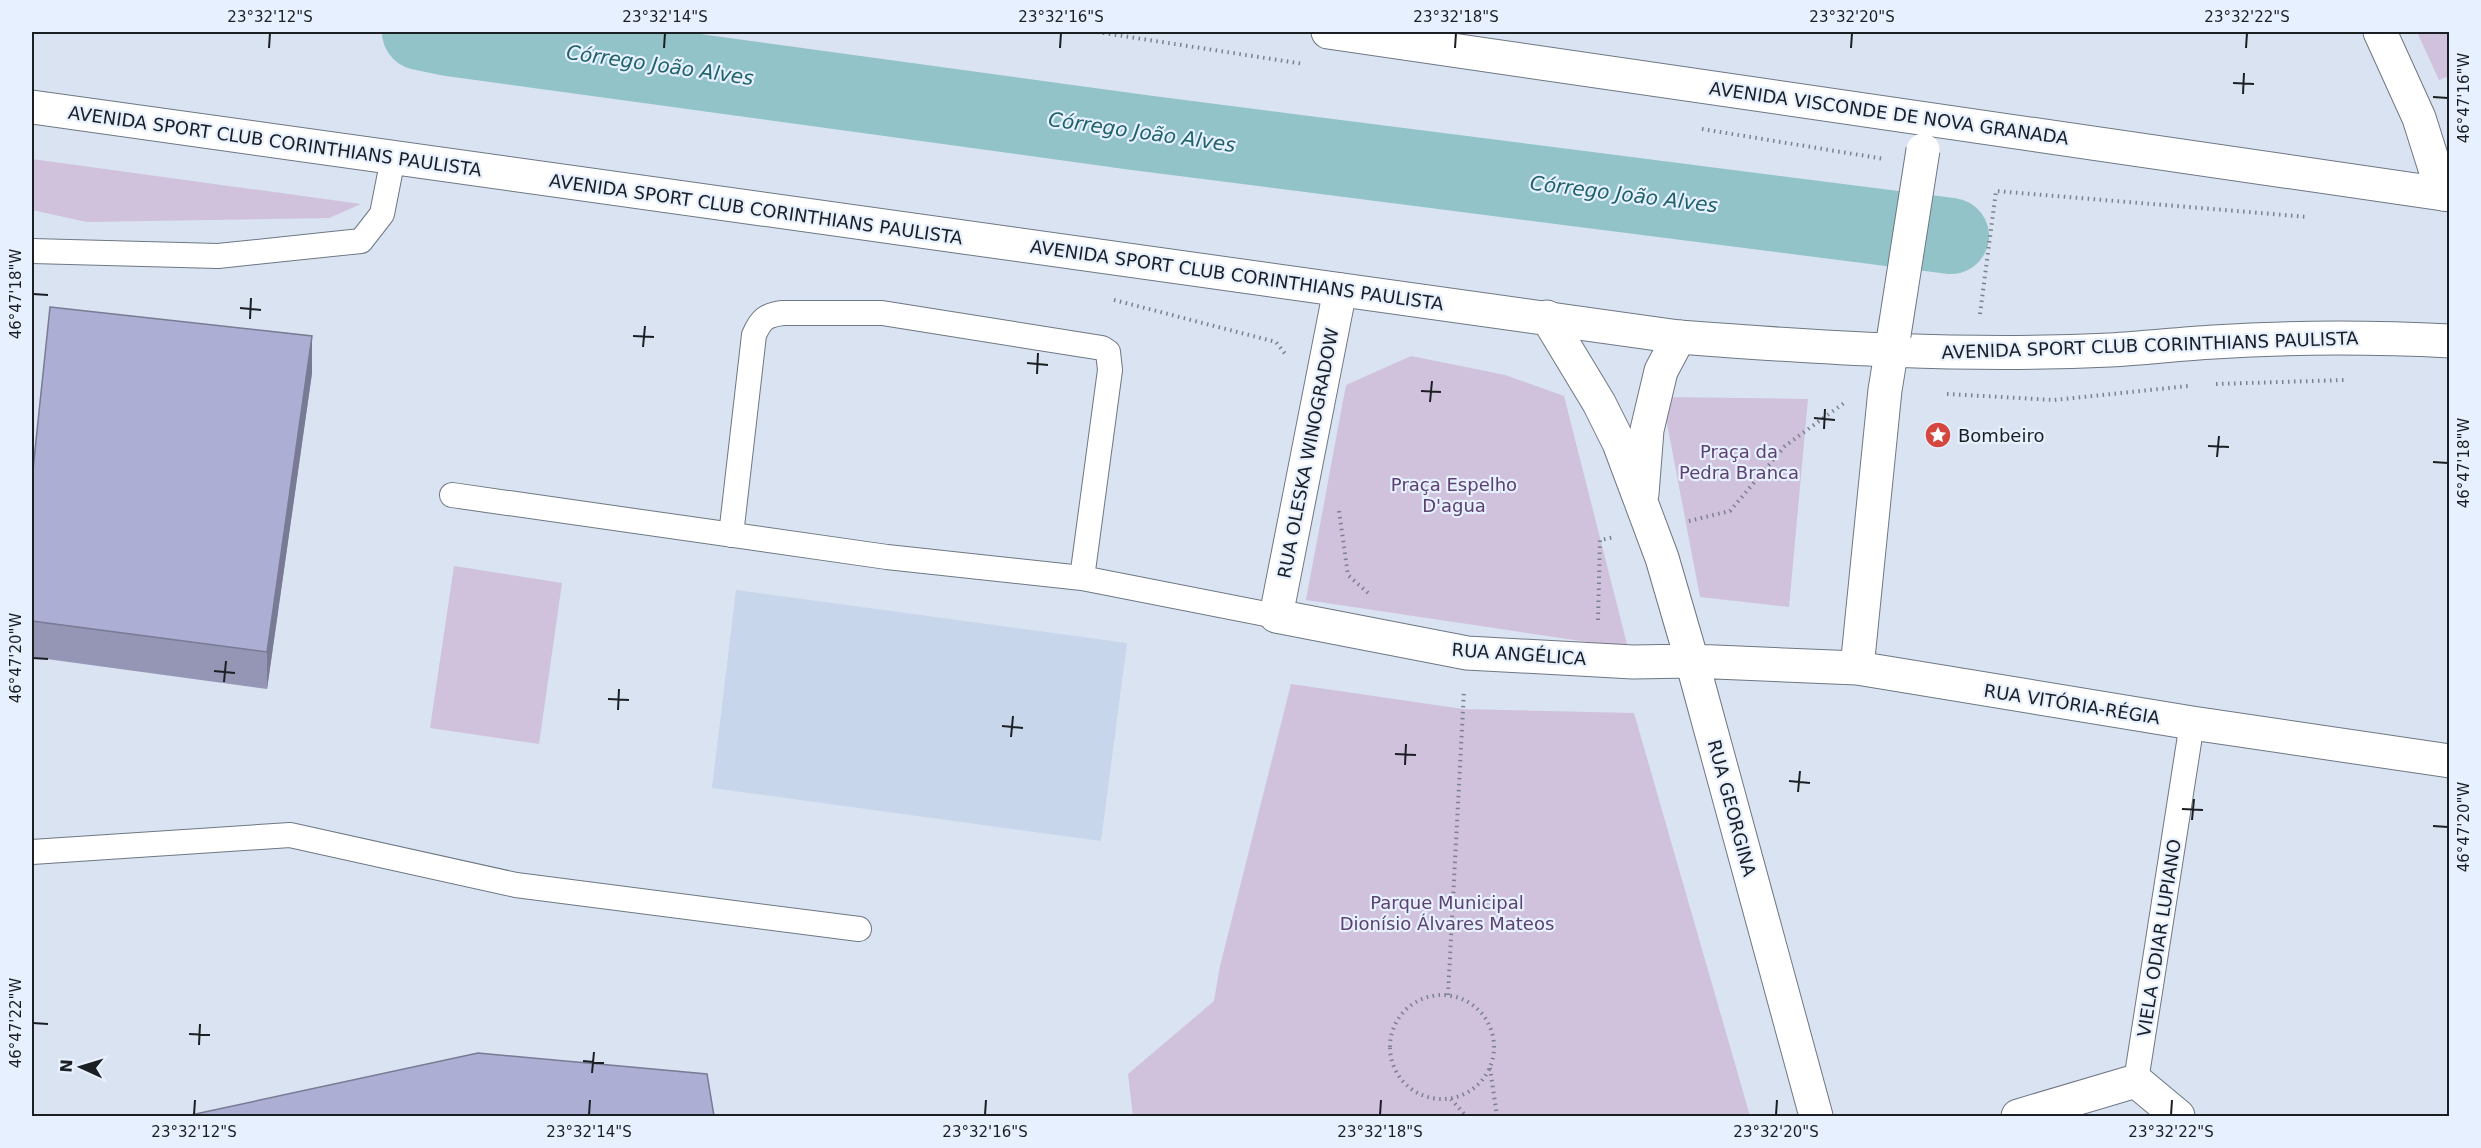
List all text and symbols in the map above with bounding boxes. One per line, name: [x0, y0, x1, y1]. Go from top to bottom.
text: 23°32'12"S: [227, 8, 313, 26]
text: 23°32'14"S: [622, 8, 708, 26]
text: 23°32'16"S: [1018, 8, 1104, 26]
text: 23°32'18"S: [1413, 8, 1499, 26]
text: 23°32'20"S: [1809, 8, 1895, 26]
text: 23°32'22"S: [2204, 8, 2290, 26]
water label: Córrego João Alves: [565, 40, 755, 90]
text: 46°47'16"W: [2455, 53, 2473, 143]
street label: AVENIDA VISCONDE DE NOVA GRANADA: [1708, 77, 2071, 149]
street label: AVENIDA SPORT CLUB CORINTHIANS PAULISTA: [67, 102, 484, 181]
water label: Córrego João Alves: [1047, 107, 1237, 157]
street label: AVENIDA SPORT CLUB CORINTHIANS PAULISTA: [548, 170, 965, 249]
water label: Córrego João Alves: [1529, 171, 1719, 217]
street label: AVENIDA SPORT CLUB CORINTHIANS PAULISTA: [1029, 236, 1446, 315]
text: 46°47'18"W: [7, 249, 25, 339]
street label: RUA OLESKA WINOGRADOW: [1273, 326, 1343, 580]
street label: AVENIDA SPORT CLUB CORINTHIANS PAULISTA: [1941, 327, 2360, 363]
text: 46°47'18"W: [2455, 418, 2473, 508]
place icon: Bombeiro: [1923, 420, 1953, 450]
place label: Bombeiro: [1958, 425, 2044, 446]
park label: Praça da Pedra Branca: [1679, 441, 1799, 483]
park label: Praça Espelho D'agua: [1391, 474, 1517, 516]
text: 46°47'20"W: [7, 613, 25, 703]
street label: RUA ANGÉLICA: [1451, 639, 1588, 669]
street label: RUA VITÓRIA-RÉGIA: [1982, 680, 2162, 728]
street label: RUA GEORGINA: [1704, 737, 1761, 879]
text: 46°47'20"W: [2455, 782, 2473, 872]
street label: VIELA ODIAR LUPIANO: [2133, 838, 2185, 1038]
park label: Parque Municipal Dionísio Álvares Mateos: [1340, 892, 1554, 934]
text: 46°47'22"W: [7, 978, 25, 1068]
north arrow: [51, 1037, 111, 1097]
text: N: [57, 1059, 76, 1073]
text: 23°32'12"S: [151, 1123, 237, 1141]
text: 23°32'14"S: [546, 1123, 632, 1141]
text: 23°32'16"S: [942, 1123, 1028, 1141]
text: 23°32'18"S: [1337, 1123, 1423, 1141]
text: 23°32'20"S: [1733, 1123, 1819, 1141]
text: 23°32'22"S: [2128, 1123, 2214, 1141]

